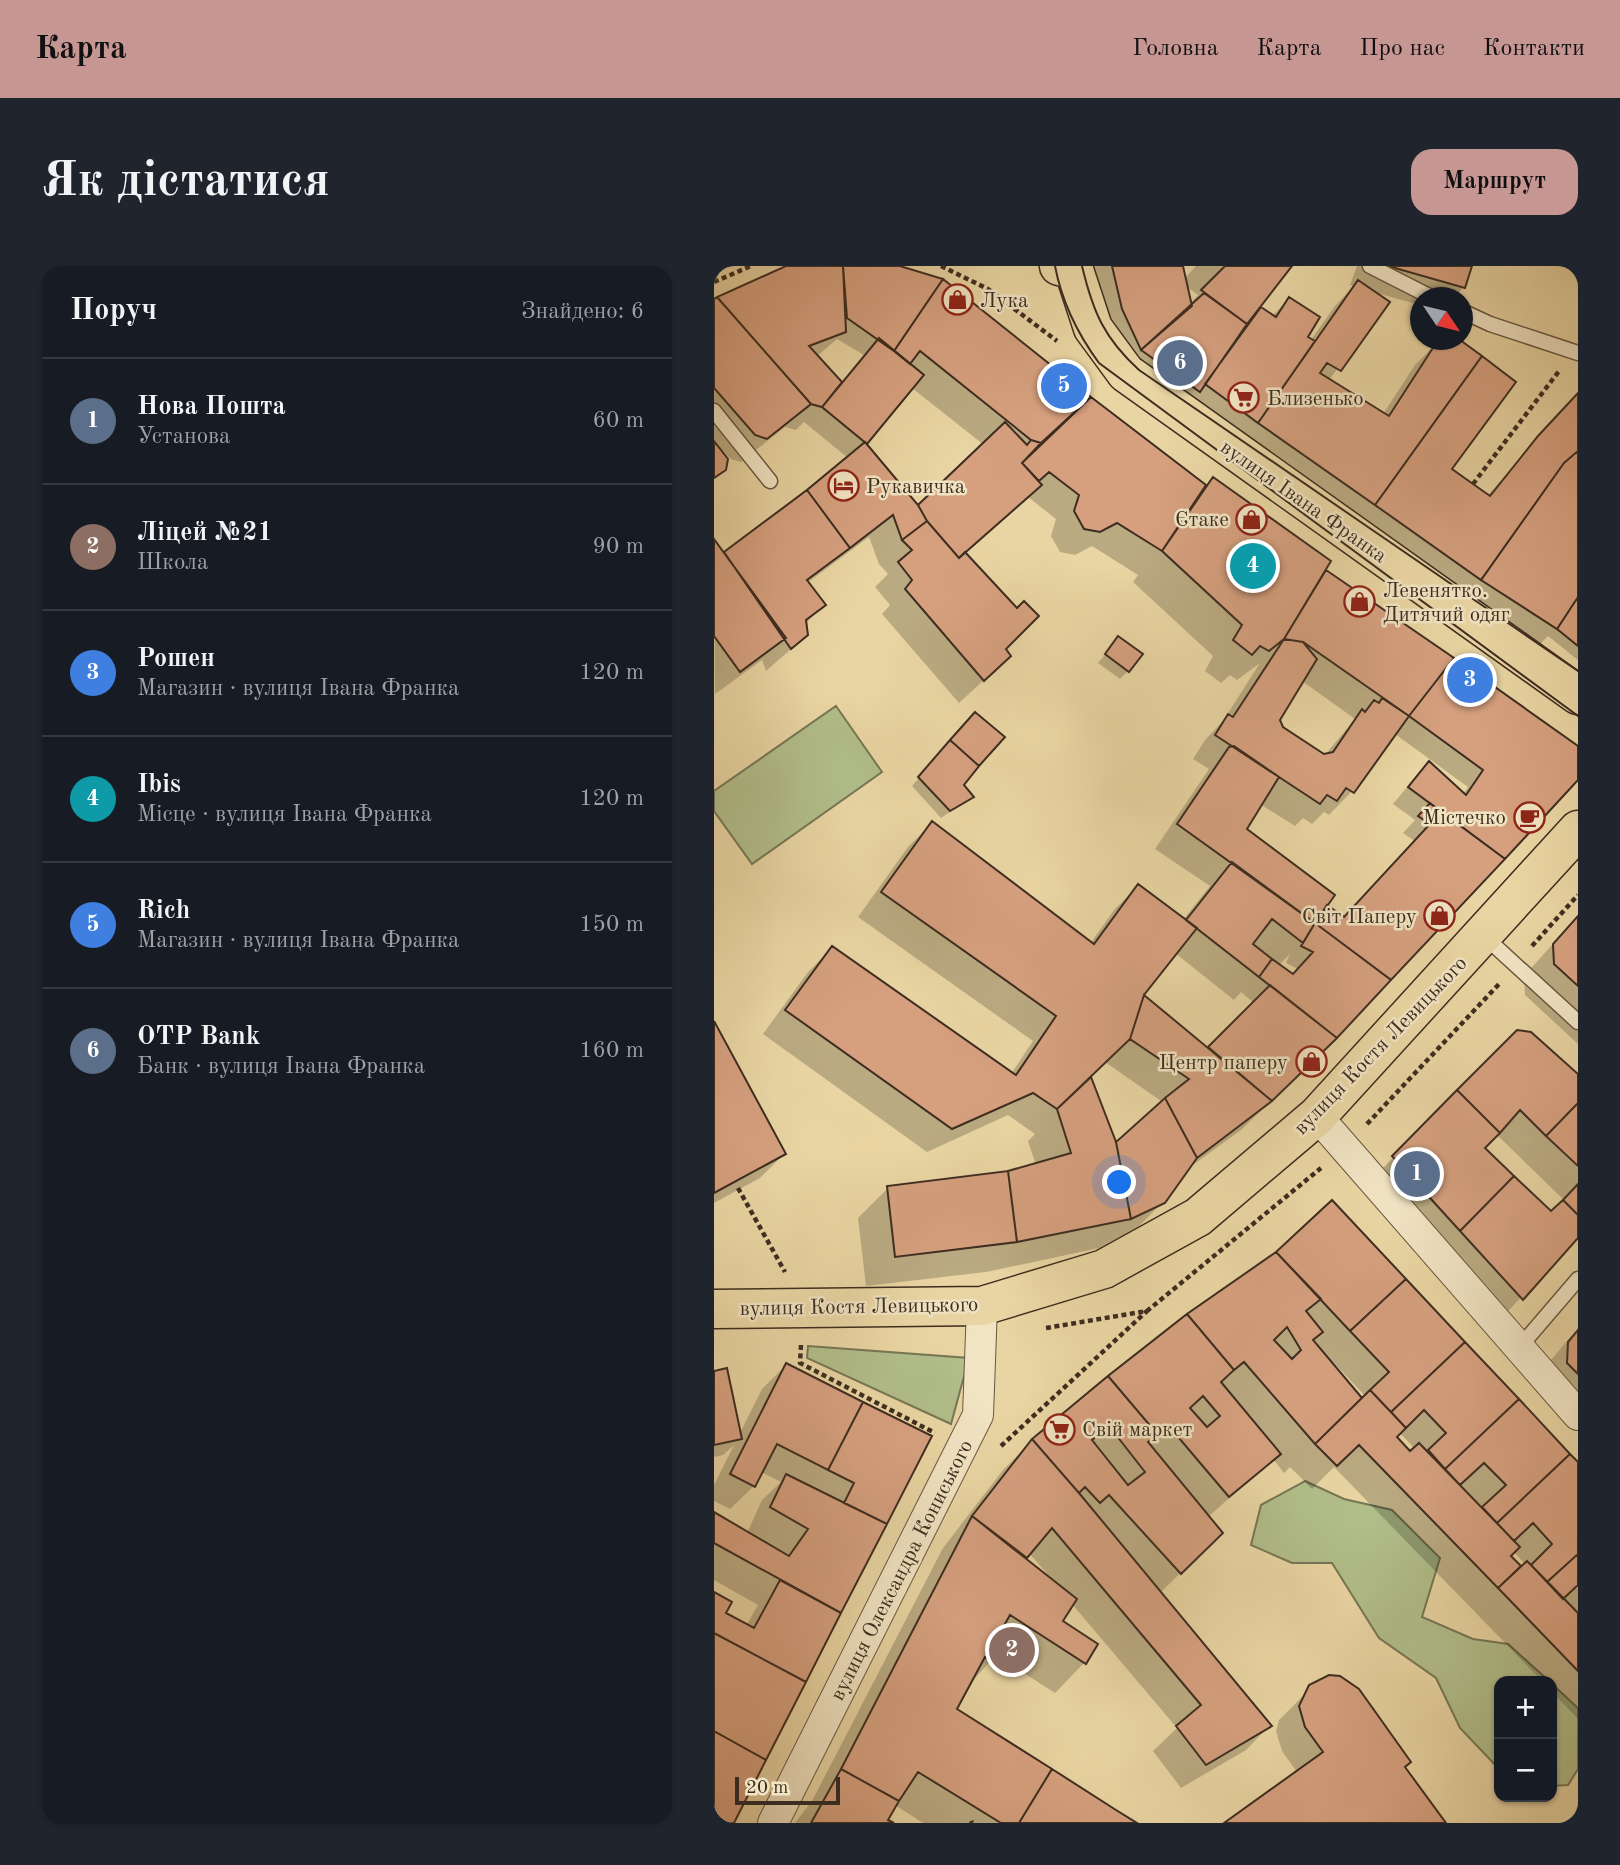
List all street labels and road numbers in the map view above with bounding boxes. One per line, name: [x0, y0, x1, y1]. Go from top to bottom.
street label: вулиця Івана Франка: [1216, 437, 1390, 568]
street label: вулиця Костя Левицького: [1291, 953, 1472, 1139]
street label: вулиця Костя Левицького: [739, 1295, 979, 1320]
street label: вулиця Олександра Кониського: [827, 1437, 977, 1704]

